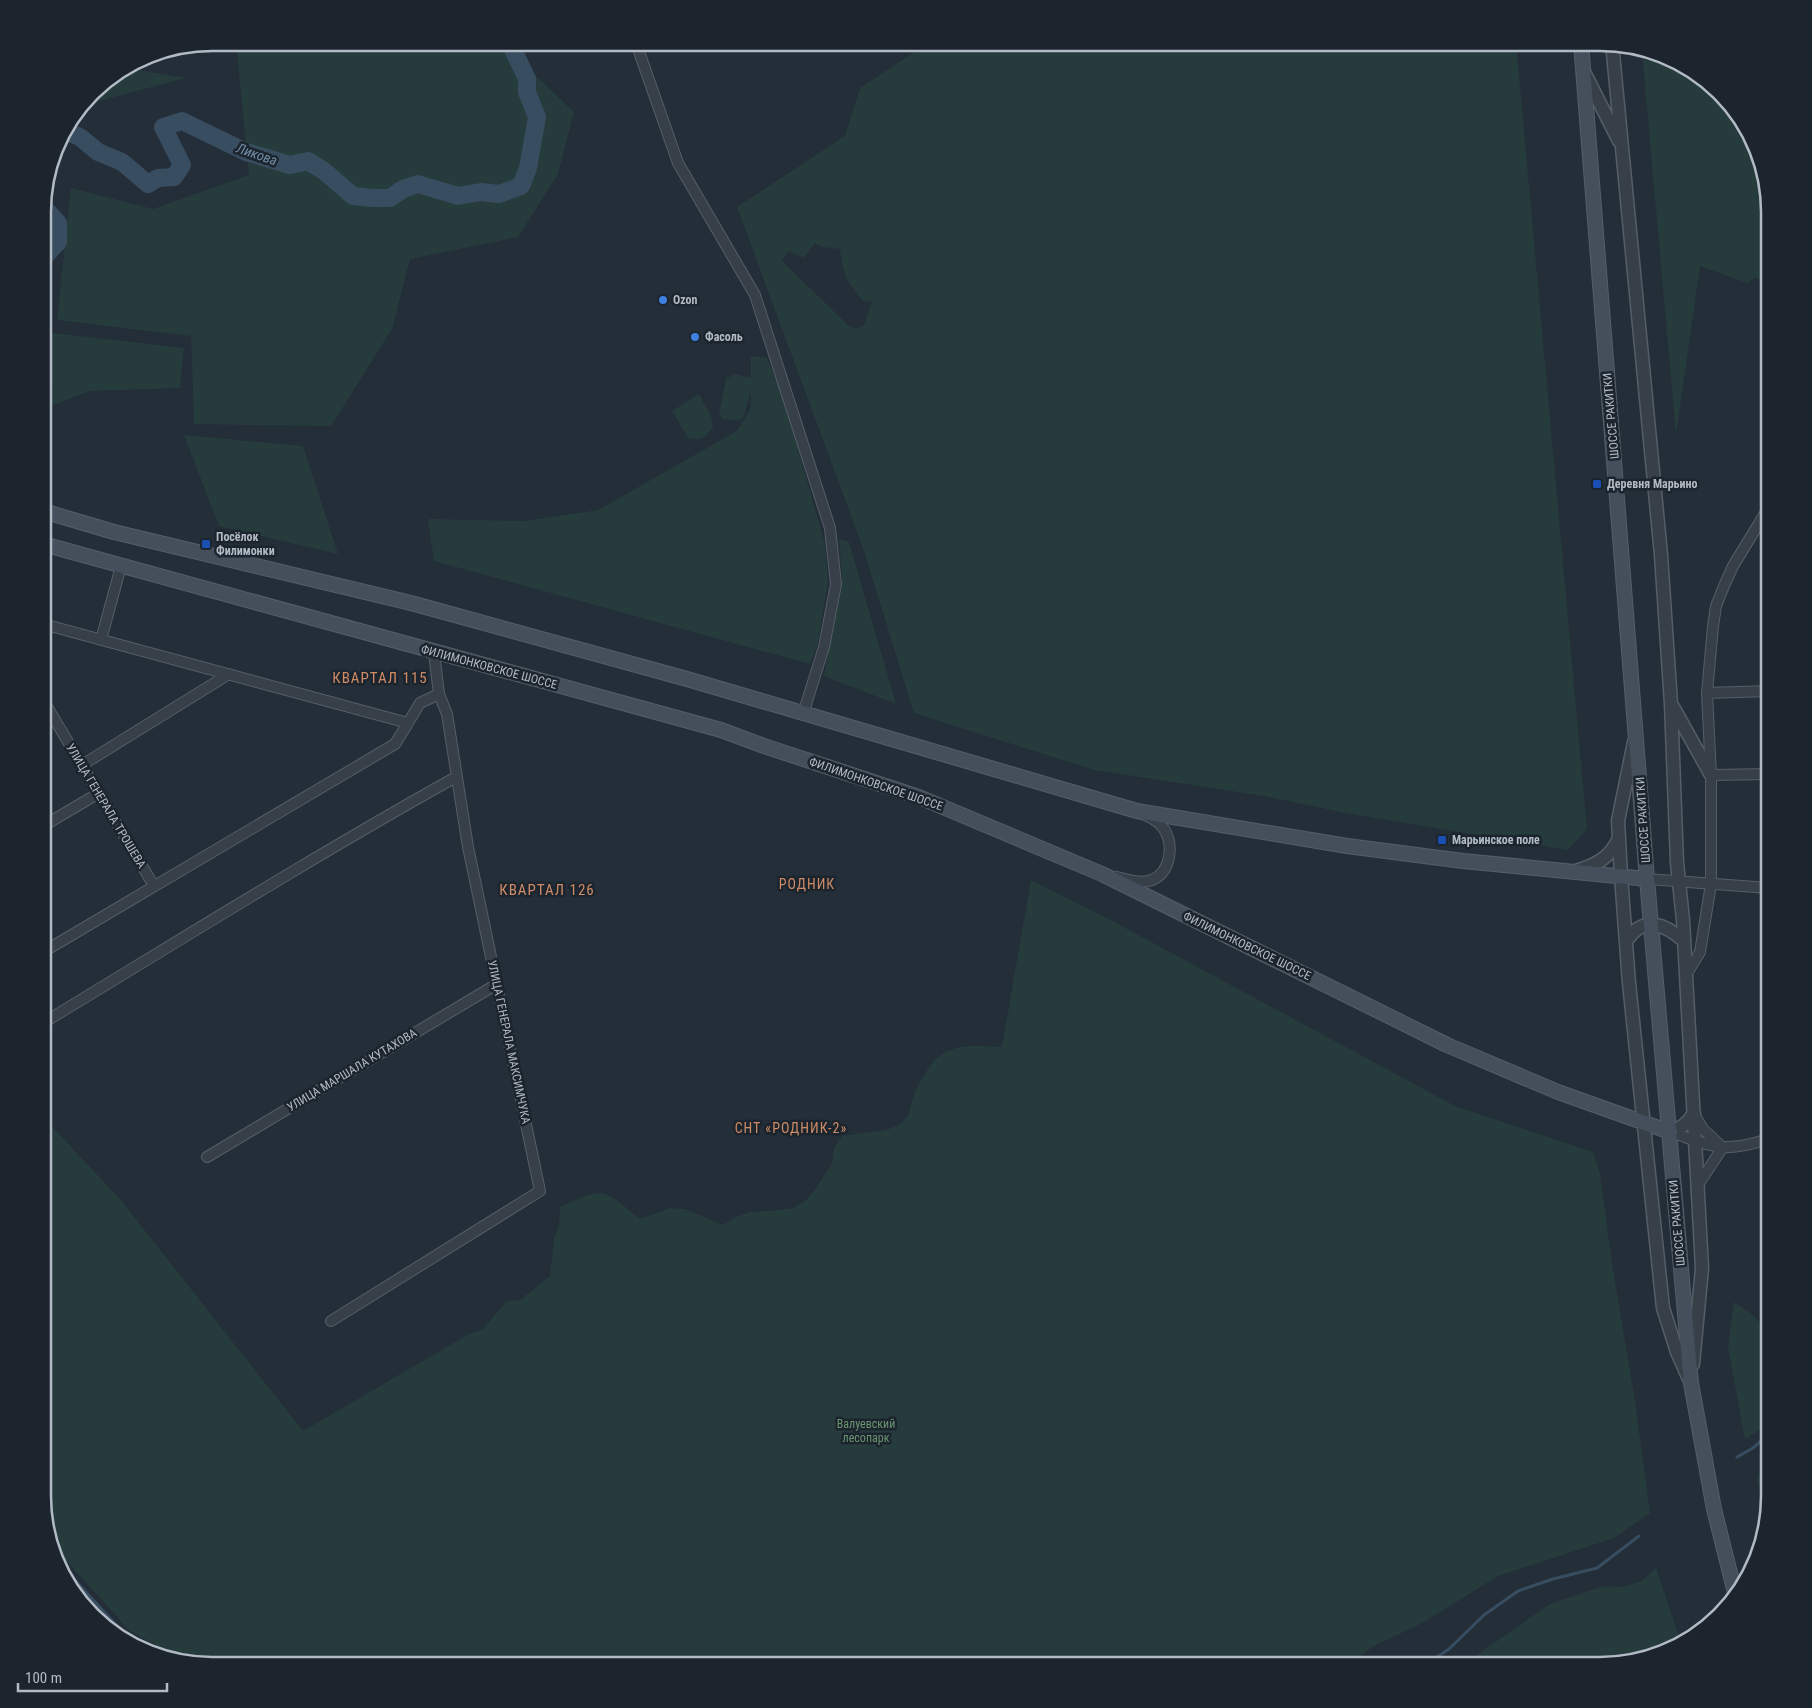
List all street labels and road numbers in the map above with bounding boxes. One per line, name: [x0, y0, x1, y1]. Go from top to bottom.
street label: ШОССЕ РАКИТКИ: [1600, 372, 1622, 460]
street label: ФИЛИМОНКОВСКОЕ ШОССЕ: [419, 642, 559, 692]
street label: УЛИЦА ГЕНЕРАЛА ТРОШЕВА: [63, 741, 149, 871]
street label: ФИЛИМОНКОВСКОЕ ШОССЕ: [807, 755, 945, 813]
street label: ШОССЕ РАКИТКИ: [1633, 776, 1653, 864]
street label: ФИЛИМОНКОВСКОЕ ШОССЕ: [1181, 909, 1313, 983]
street label: УЛИЦА ГЕНЕРАЛА МАКСИМЧУКА: [485, 959, 533, 1125]
street label: УЛИЦА МАРШАЛА КУТАХОВА: [285, 1026, 419, 1114]
street label: ШОССЕ РАКИТКИ: [1666, 1179, 1688, 1267]

